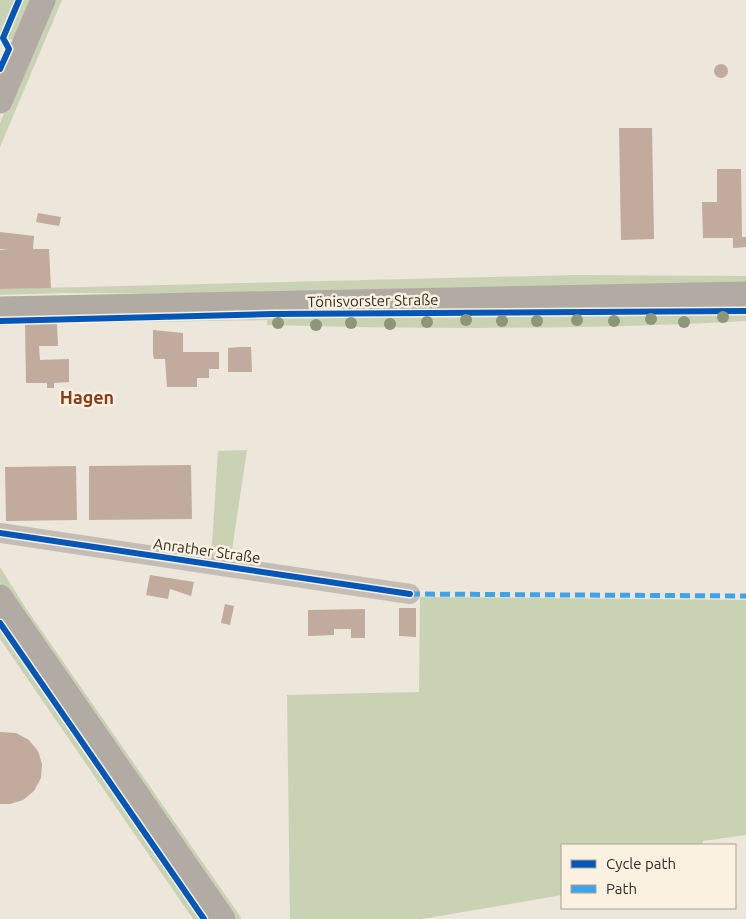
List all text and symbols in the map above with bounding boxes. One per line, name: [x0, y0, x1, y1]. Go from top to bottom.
street label: Tönisvorster Straße: [307, 291, 439, 310]
district label: Hagen: [60, 387, 114, 407]
street label: Anrather Straße: [152, 535, 262, 566]
legend: [561, 844, 736, 909]
text: Cycle path: [606, 855, 676, 872]
text: Path: [606, 880, 637, 897]

